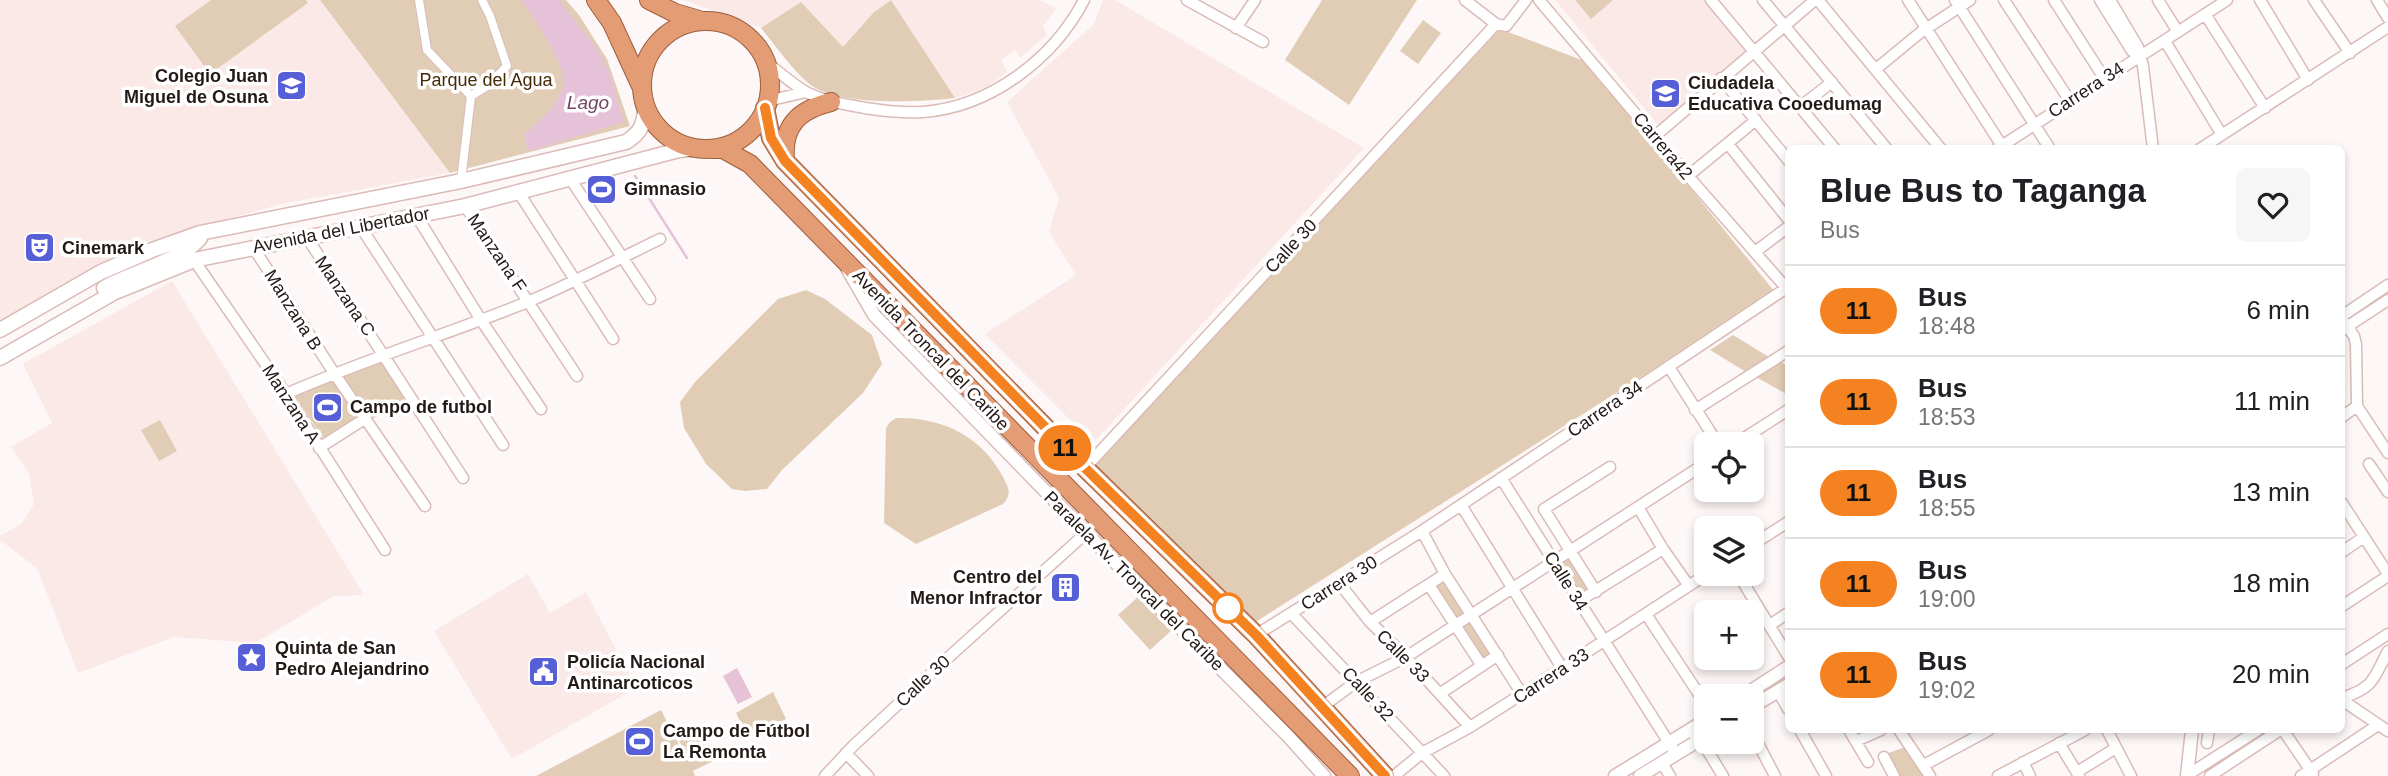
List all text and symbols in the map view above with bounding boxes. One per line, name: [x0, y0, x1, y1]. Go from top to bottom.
street label: Carrera 34: [2044, 58, 2128, 122]
place label: Colegio Juan Miguel de Osuna: [124, 66, 269, 107]
school or university icon: Colegio Juan Miguel de Osuna: [274, 69, 308, 103]
park label: Parque del Agua: [419, 70, 554, 90]
place label: Ciudadela Educativa Cooedumag: [1688, 73, 1882, 114]
school or university icon: Ciudadela Educativa Cooedumag: [1648, 76, 1682, 110]
water label: Lago: [567, 92, 609, 113]
street label: Carrera42: [1629, 109, 1697, 183]
button: heart: [2236, 168, 2310, 242]
sports icon: Gimnasio: [584, 172, 618, 206]
text: Blue Bus to Taganga: [1820, 172, 2146, 209]
place label: Gimnasio: [624, 179, 706, 199]
street label: Avenida del Libertador: [251, 203, 431, 257]
street label: Manzana F: [464, 210, 530, 296]
street label: Calle 30: [1261, 215, 1321, 277]
text: Bus: [1820, 217, 1860, 243]
theatre icon: Cinemark: [22, 231, 56, 265]
place label: Cinemark: [62, 238, 145, 258]
street label: Manzana C: [311, 252, 379, 340]
street label: Avenida Troncal del Caribe: [849, 265, 1013, 435]
street label: Manzana B: [260, 266, 326, 354]
text: Bus: [1918, 282, 1967, 312]
text: 6 min: [2246, 295, 2310, 325]
text: 11: [1846, 297, 1871, 324]
text: 18:48: [1918, 313, 1976, 339]
street label: Manzana A: [258, 361, 324, 447]
text: Bus: [1918, 373, 1967, 403]
street label: Carrera 34: [1564, 377, 1646, 441]
text: 11 min: [2234, 386, 2310, 416]
text: 11: [1846, 388, 1871, 415]
sports icon: Campo de futbol: [310, 390, 344, 424]
place label: Campo de futbol: [350, 397, 492, 417]
text: 18:53: [1918, 404, 1976, 430]
line badge: 11: [1034, 425, 1096, 471]
map controls: [1694, 432, 1764, 754]
button: locate: [1694, 432, 1764, 502]
text: 11: [1052, 434, 1078, 461]
text: Bus: [1918, 464, 1967, 494]
text: 13 min: [2232, 477, 2310, 507]
text: 11: [1846, 479, 1871, 506]
street label: Paralela Av. Troncal del Caribe: [1040, 487, 1228, 675]
text: 18:55: [1918, 495, 1976, 521]
button: layers: [1694, 516, 1764, 586]
street label: Calle 34: [1540, 548, 1592, 614]
street label: Carrera 30: [1297, 552, 1381, 614]
text: Bus: [1918, 555, 1967, 585]
place label: Centro del Menor Infractor: [910, 567, 1042, 608]
text: 18 min: [2232, 568, 2310, 598]
building icon: Centro del Menor Infractor: [1048, 570, 1082, 604]
text: 11: [1846, 570, 1871, 597]
text: 19:00: [1918, 586, 1976, 612]
unlabelled marker: [1213, 593, 1243, 623]
button: +: [1694, 600, 1764, 670]
street label: Calle 33: [1373, 626, 1433, 686]
place label: Quinta de San Pedro Alejandrino: [275, 638, 429, 679]
place icon: Quinta de San Pedro Alejandrino: [235, 641, 269, 675]
street label: Carrera 33: [1509, 644, 1593, 708]
text: Bus: [1918, 646, 1967, 676]
street label: Calle 30: [892, 651, 954, 711]
place label: Policía Nacional Antinarcoticos: [567, 652, 705, 693]
public building icon: Policía Nacional Antinarcoticos: [527, 655, 561, 689]
text: 20 min: [2232, 659, 2310, 689]
text: 11: [1846, 661, 1871, 688]
street label: Calle 32: [1338, 663, 1398, 725]
text: 19:02: [1918, 677, 1976, 703]
button: −: [1694, 684, 1764, 754]
place label: Campo de Fútbol La Remonta: [663, 721, 810, 762]
sports icon: Campo de Fútbol La Remonta: [623, 724, 657, 758]

